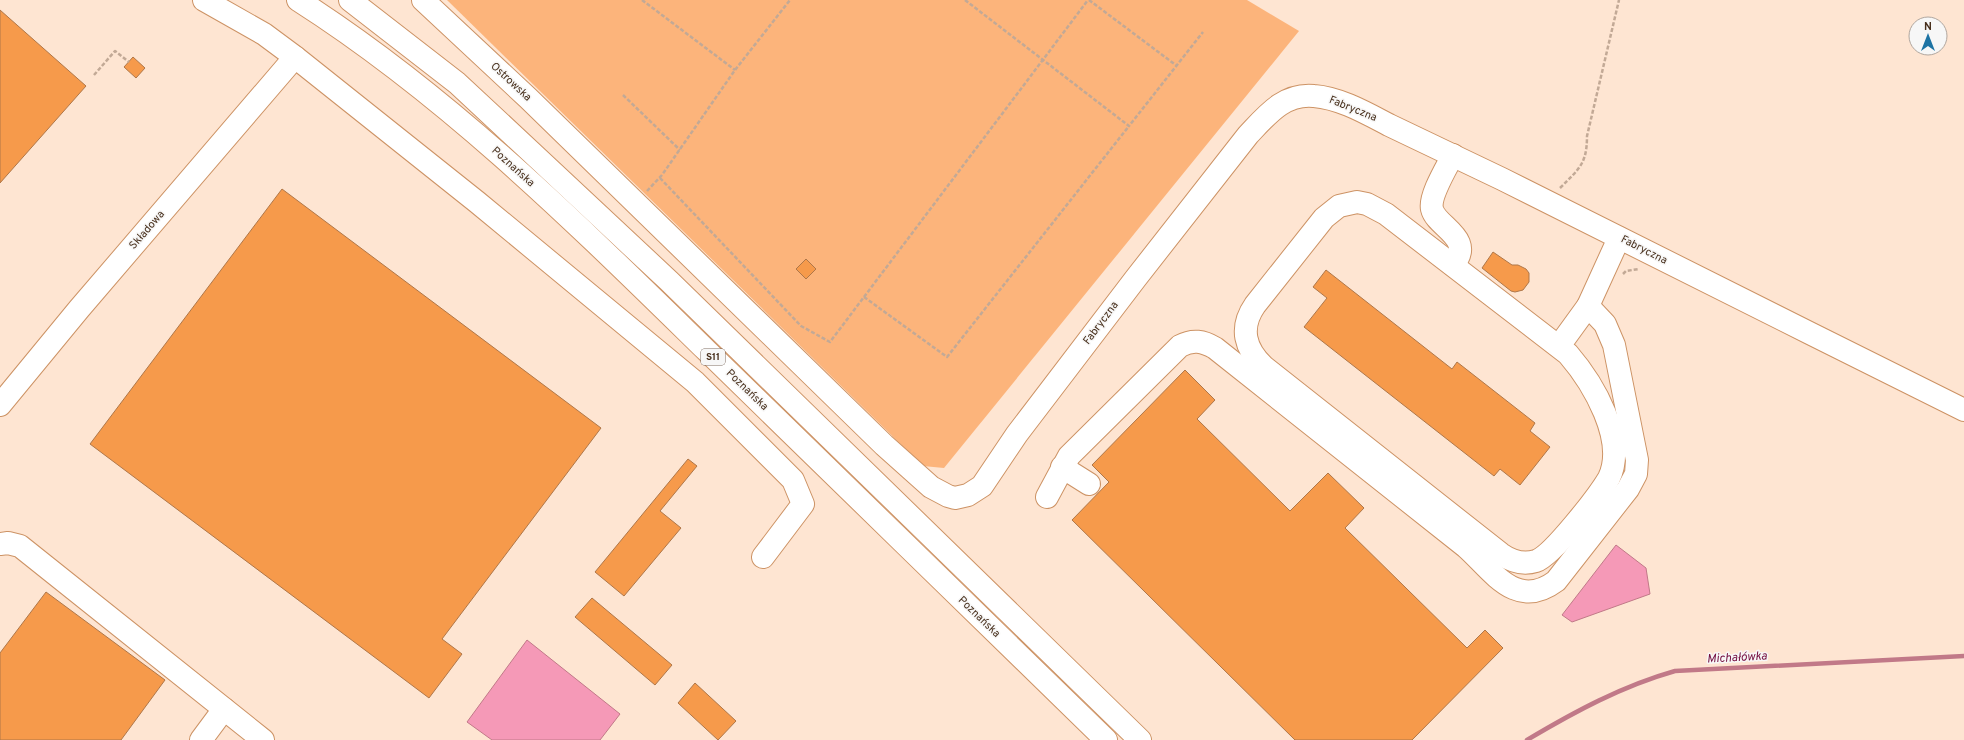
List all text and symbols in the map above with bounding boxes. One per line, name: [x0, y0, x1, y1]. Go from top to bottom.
north arrow: [1908, 16, 1948, 56]
text: N: [1924, 20, 1932, 34]
street label: Ostrowska: [488, 60, 535, 105]
street label: Fabryczna: [1327, 93, 1379, 125]
street label: Poznańska: [488, 144, 538, 190]
street label: Składowa: [126, 208, 168, 252]
street label: Fabryczna: [1618, 232, 1670, 268]
street label: Fabryczna: [1080, 299, 1122, 347]
road number: S11: [701, 349, 725, 365]
street label: Poznańska: [723, 366, 771, 414]
street label: Poznańska: [955, 593, 1003, 641]
water label: Michałówka: [1707, 648, 1768, 668]

